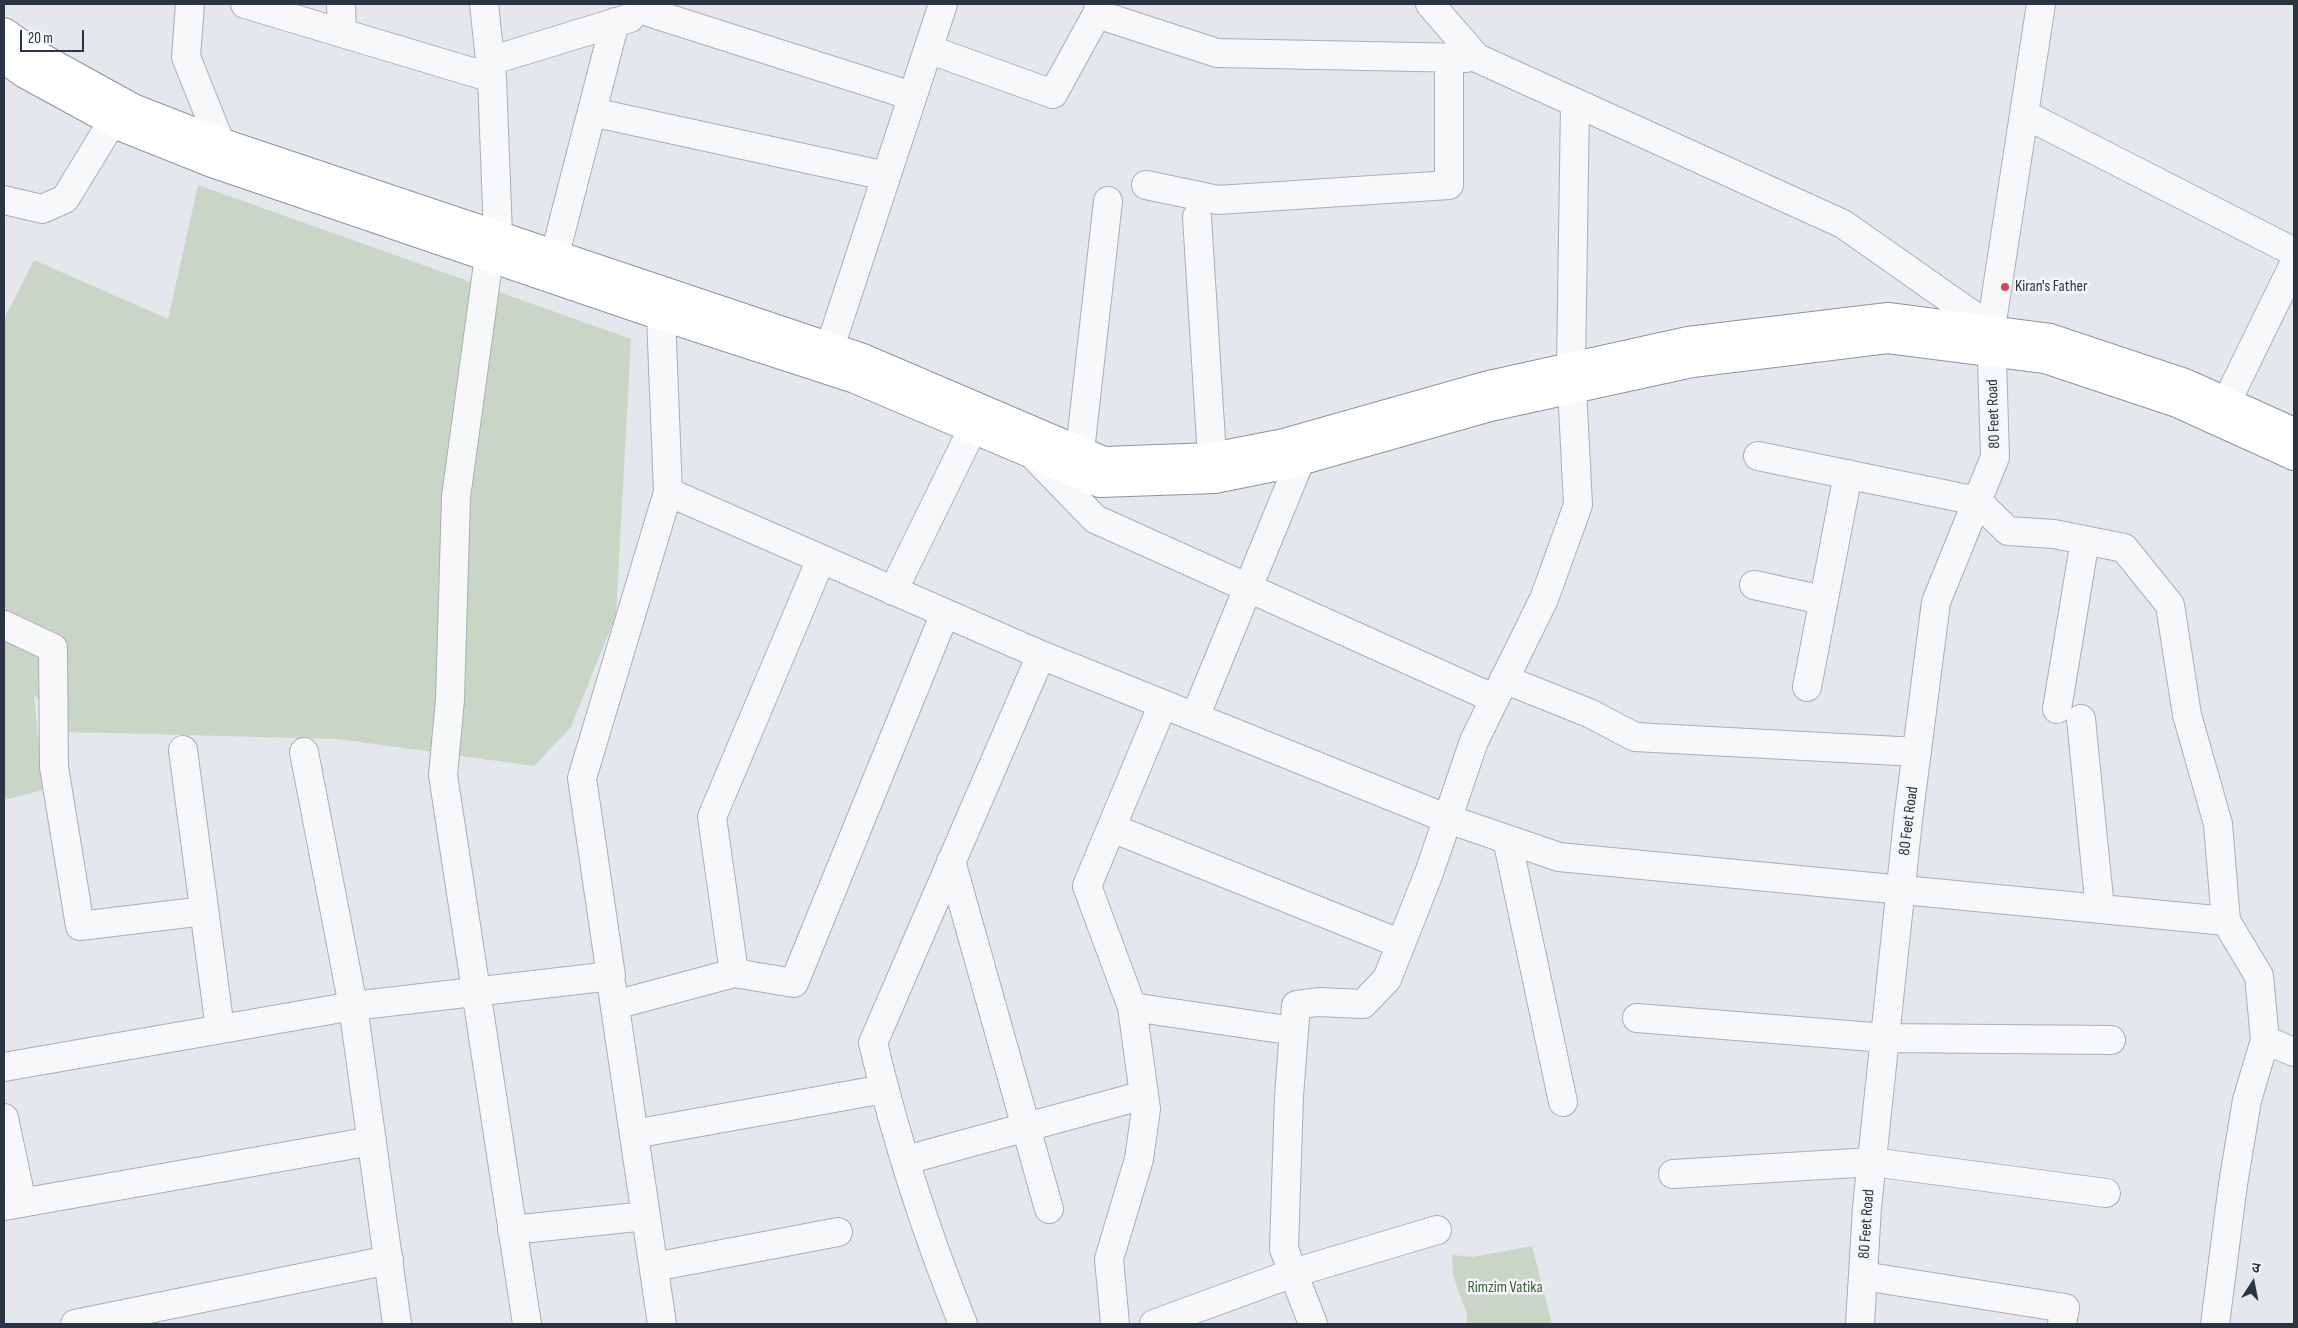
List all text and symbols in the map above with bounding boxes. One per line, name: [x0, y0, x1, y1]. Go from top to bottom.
scale bar: [22, 20, 86, 52]
text: 20 m: [28, 29, 53, 48]
place label: Kiran's Father: [2015, 277, 2088, 297]
marker: Kiran's Father: [1999, 281, 2011, 293]
street label: 80 Feet Road: [1983, 379, 2005, 449]
street label: 80 Feet Road: [1895, 785, 1923, 857]
street label: 80 Feet Road: [1855, 1189, 1879, 1259]
north arrow: [2228, 1258, 2278, 1308]
text: उ: [2250, 1259, 2262, 1277]
park label: Rimzim Vatika: [1467, 1278, 1543, 1298]

